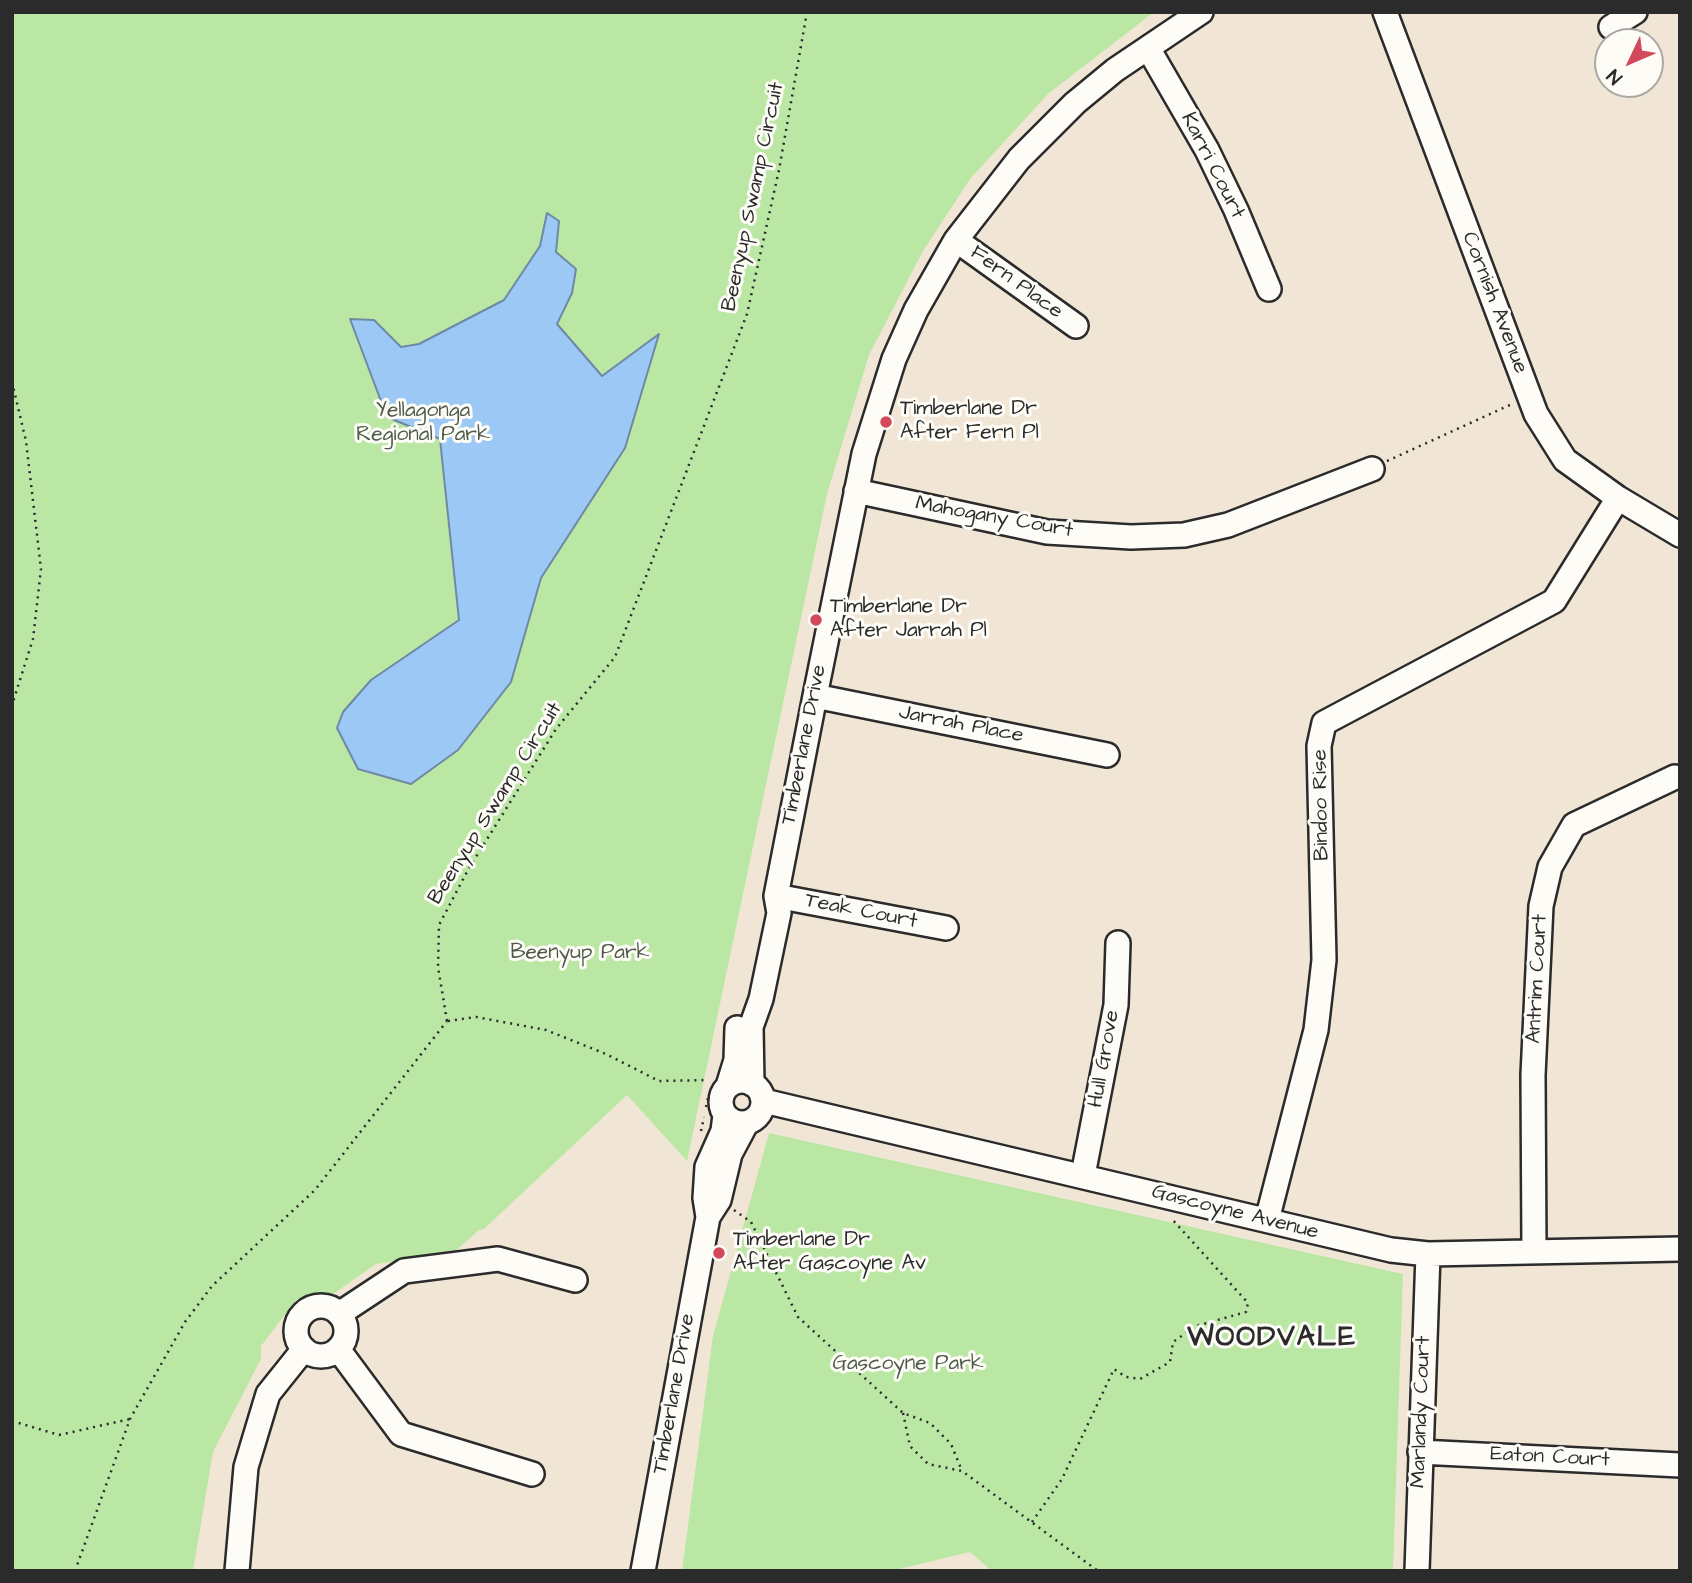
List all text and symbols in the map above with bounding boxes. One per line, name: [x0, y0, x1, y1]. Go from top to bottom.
north arrow: [1594, 28, 1664, 98]
text: N: [1601, 63, 1629, 90]
street label: Beenyup Swamp Circuit: [717, 80, 791, 314]
street label: Karri Court: [1175, 109, 1249, 223]
street label: Cornish Avenue: [1455, 229, 1533, 377]
street label: Fern Place: [965, 241, 1067, 325]
place label: Timberlane Dr After Fern Pl: [900, 397, 1039, 447]
park label: Yellagonga Regional Park: [356, 399, 490, 449]
marker: Timberlane Dr After Fern Pl: [878, 414, 894, 430]
street label: Mahogany Court: [913, 492, 1075, 544]
place label: Timberlane Dr After Jarrah Pl: [830, 595, 987, 645]
marker: Timberlane Dr After Jarrah Pl: [808, 612, 824, 628]
street label: Timberlane Drive: [777, 663, 833, 827]
street label: Beenyup Swamp Circuit: [424, 698, 568, 910]
street label: Jarrah Place: [897, 701, 1025, 749]
street label: Bindoo Rise: [1308, 749, 1336, 861]
street label: Teak Court: [803, 889, 919, 935]
street label: Antrim Court: [1522, 914, 1554, 1044]
park label: Beenyup Park: [510, 941, 650, 967]
street label: Hull Grove: [1084, 1008, 1126, 1110]
street label: Gascoyne Avenue: [1149, 1180, 1321, 1246]
place label: Timberlane Dr After Gascoyne Av: [733, 1228, 926, 1278]
marker: Timberlane Dr After Gascoyne Av: [711, 1245, 727, 1261]
street label: Timberlane Drive: [649, 1312, 701, 1476]
district label: WOODVALE: [1188, 1322, 1356, 1356]
street label: Marlandy Court: [1407, 1335, 1437, 1489]
park label: Gascoyne Park: [832, 1352, 984, 1378]
street label: Eaton Court: [1490, 1442, 1610, 1474]

